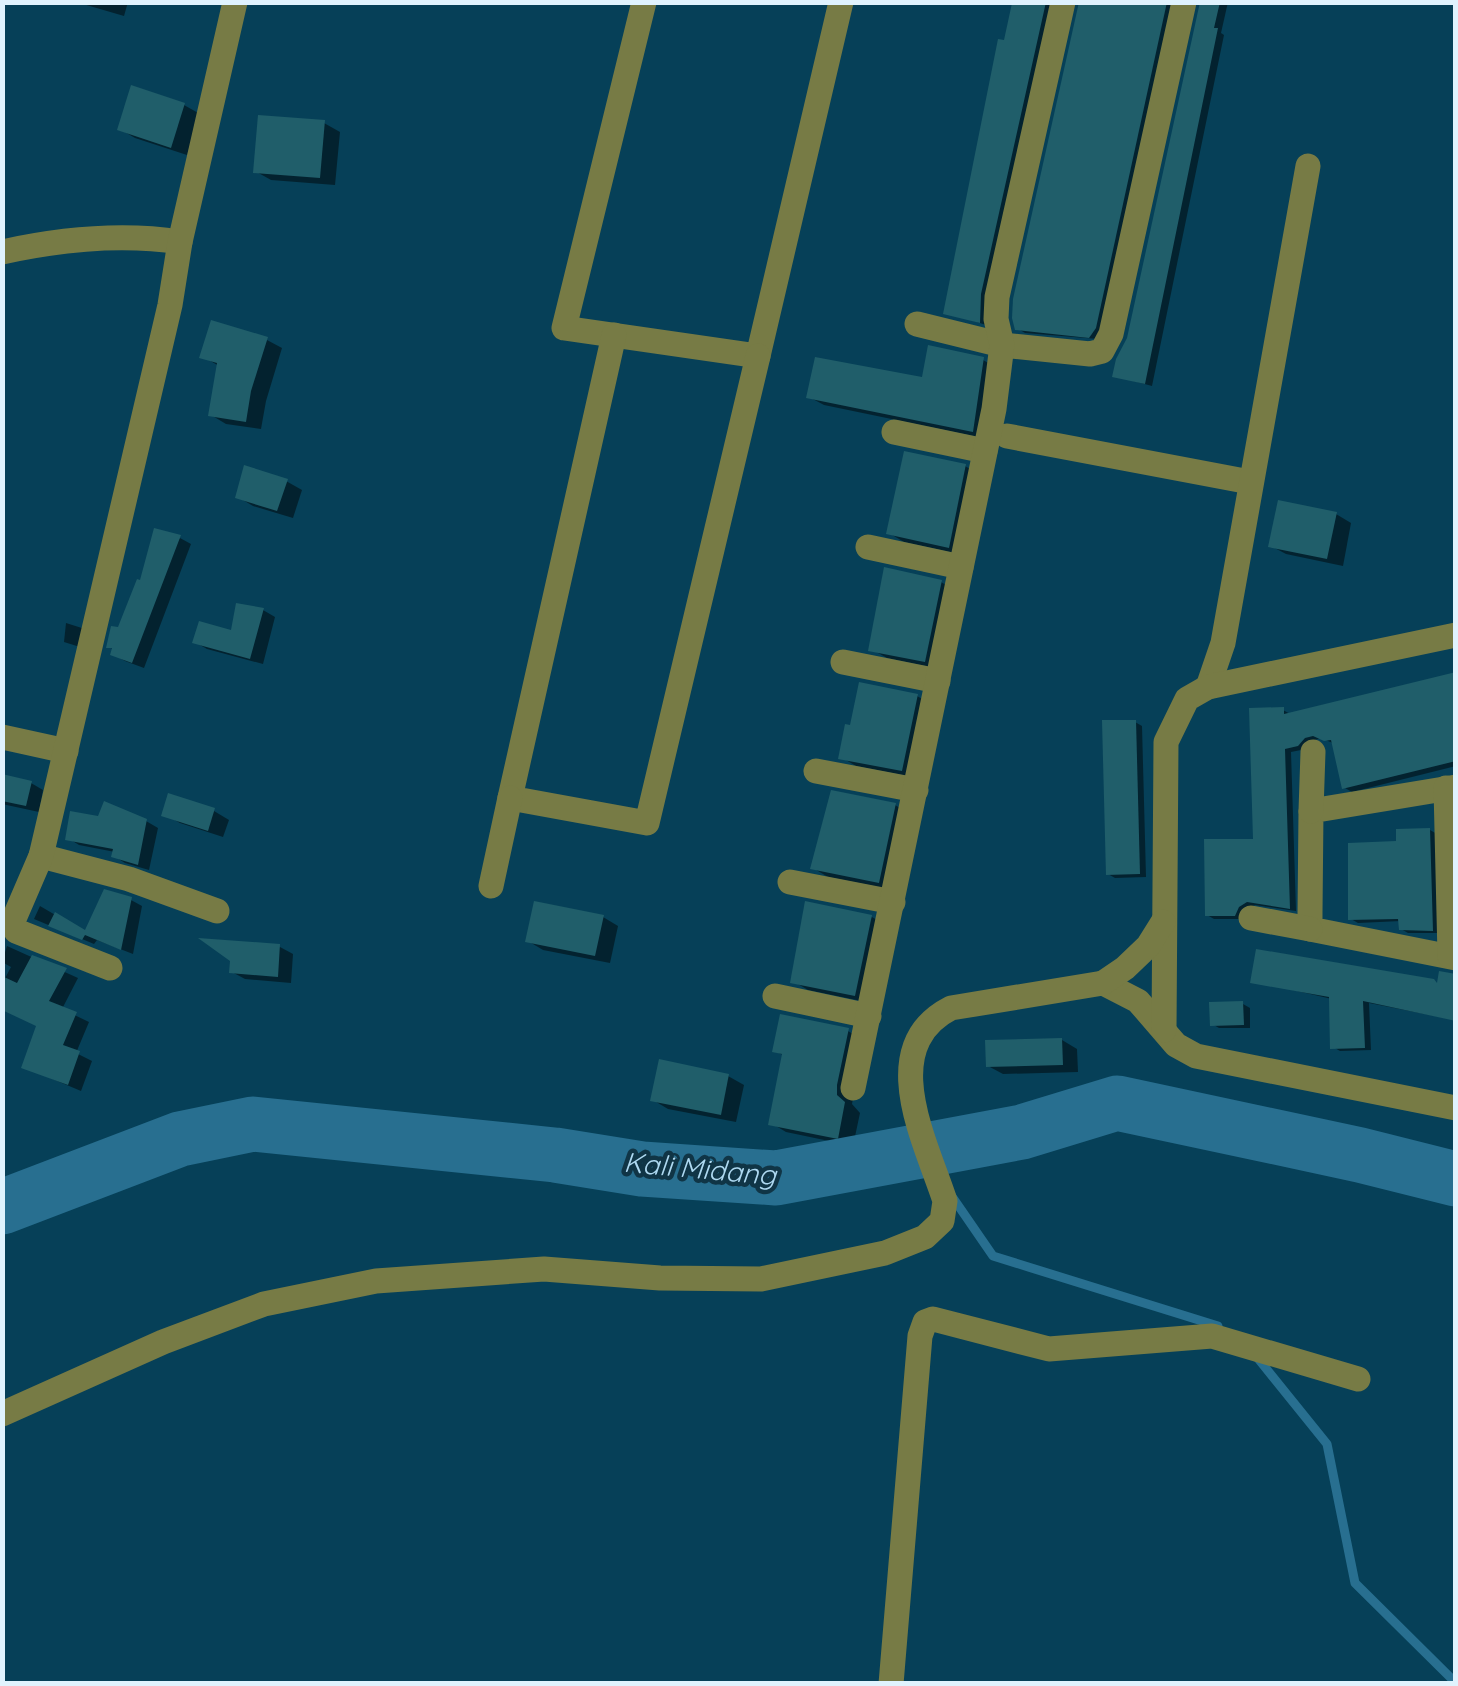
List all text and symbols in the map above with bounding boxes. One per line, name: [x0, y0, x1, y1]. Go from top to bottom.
water label: Kali Midang: [622, 1144, 779, 1192]

